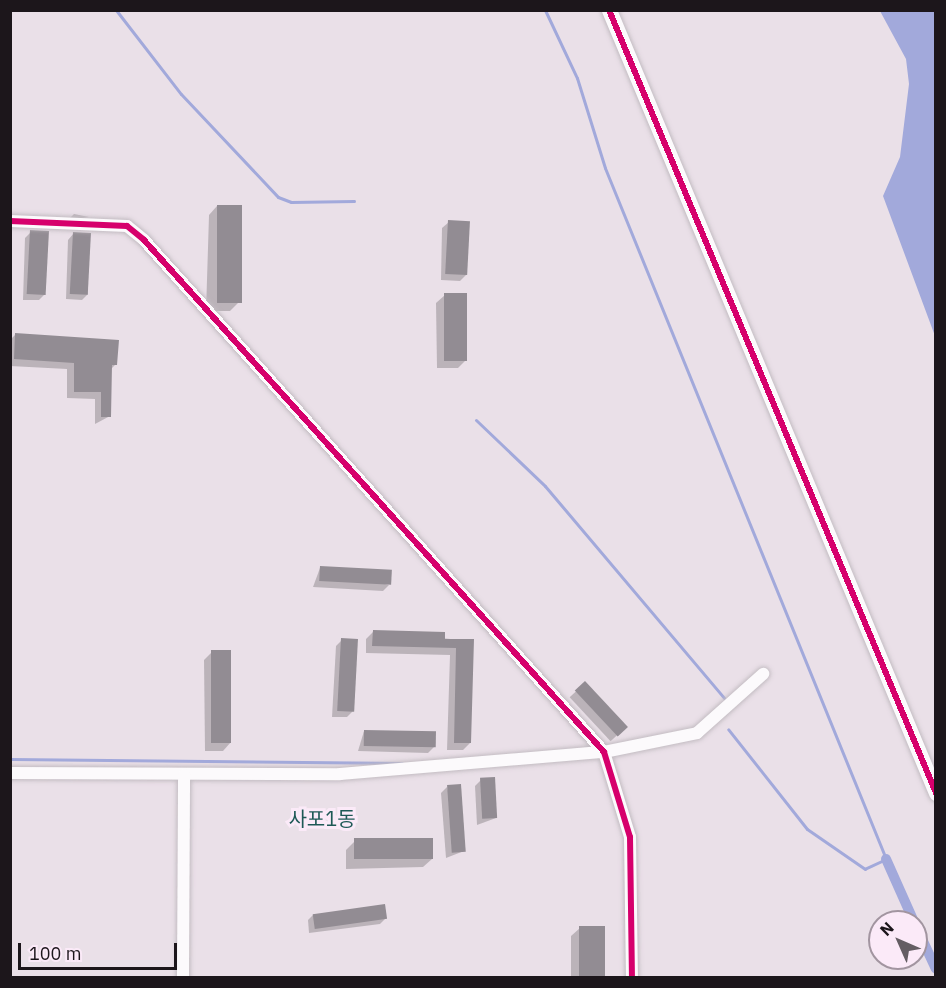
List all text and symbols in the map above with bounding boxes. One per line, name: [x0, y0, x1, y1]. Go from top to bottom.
district label: 사포1동: [288, 806, 356, 830]
north arrow: [868, 910, 928, 970]
text: N: [876, 918, 898, 940]
scale bar: [21, 931, 180, 969]
text: 100 m: [29, 942, 81, 965]

